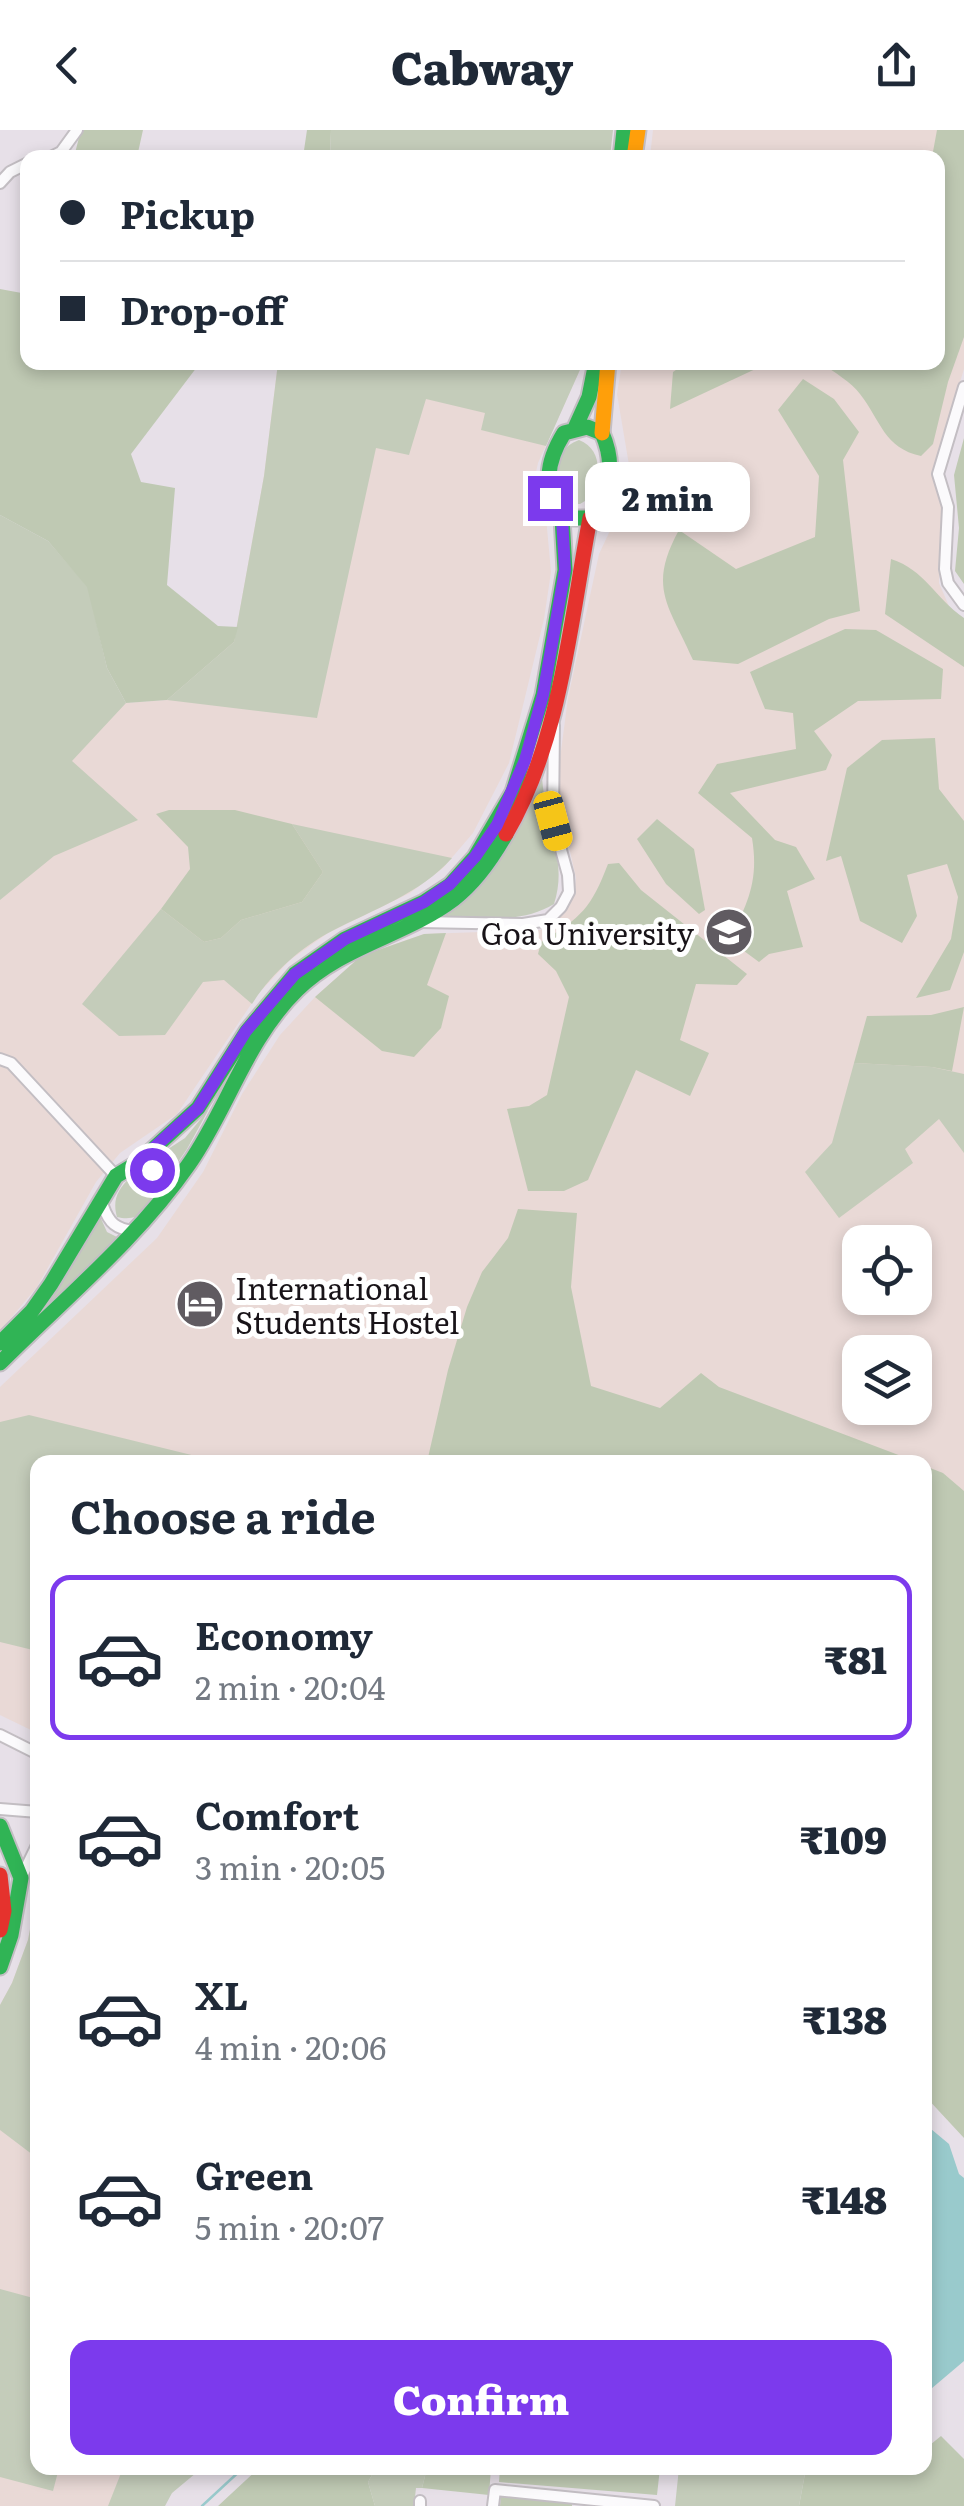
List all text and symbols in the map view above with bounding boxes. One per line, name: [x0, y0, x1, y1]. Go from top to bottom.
text: Cabway: [391, 32, 573, 99]
icon: back: [40, 38, 95, 93]
icon: share: [869, 38, 924, 93]
text: Pickup: [120, 184, 255, 241]
text: Drop-off: [120, 280, 285, 337]
callout: 2 min: [585, 463, 750, 533]
text: 2 min: [622, 473, 713, 521]
route end: [528, 476, 573, 521]
car: [531, 788, 575, 854]
school or university icon: Goa University: [703, 906, 755, 958]
place label: Goa University: [481, 910, 695, 954]
route start: [130, 1148, 175, 1193]
map controls: [842, 1225, 932, 1425]
button: locate: [842, 1225, 932, 1315]
place label: International Students Hostel: [235, 1265, 459, 1343]
hotel icon: International Students Hostel: [174, 1278, 226, 1330]
button: layers: [842, 1335, 932, 1425]
text: Choose a ride: [70, 1481, 376, 1548]
text: Economy: [195, 1605, 373, 1662]
icon: car: [75, 1613, 165, 1703]
text: ₹81: [824, 1629, 887, 1686]
text: 2 min · 20:04: [195, 1662, 385, 1710]
text: Comfort: [195, 1785, 359, 1842]
icon: car: [75, 1793, 165, 1883]
text: ₹109: [800, 1809, 887, 1866]
text: 3 min · 20:05: [195, 1842, 385, 1890]
text: XL: [195, 1965, 248, 2022]
icon: car: [75, 1973, 165, 2063]
text: ₹138: [803, 1989, 887, 2046]
text: 4 min · 20:06: [195, 2022, 386, 2070]
text: Green: [195, 2145, 313, 2202]
icon: car: [75, 2153, 165, 2243]
text: ₹148: [801, 2169, 887, 2226]
text: 5 min · 20:07: [195, 2202, 384, 2250]
button: Confirm: [70, 2340, 892, 2455]

